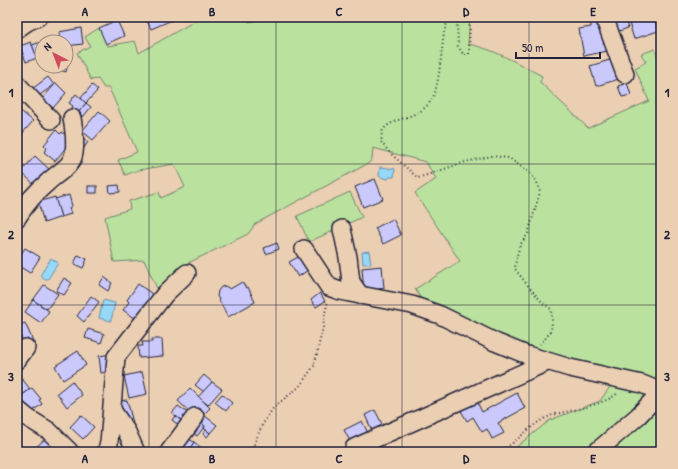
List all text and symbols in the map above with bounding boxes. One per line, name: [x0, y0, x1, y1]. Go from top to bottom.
text: A: [82, 2, 89, 20]
text: B: [209, 2, 216, 20]
text: C: [335, 2, 343, 20]
text: D: [463, 2, 470, 20]
text: E: [590, 2, 596, 20]
north arrow: [34, 34, 74, 74]
scale bar: [516, 34, 600, 60]
text: N: [40, 39, 54, 54]
text: 50 m: [522, 39, 543, 56]
text: 1: [9, 83, 14, 101]
text: 1: [665, 83, 670, 101]
text: 2: [8, 225, 15, 243]
text: 2: [664, 225, 671, 243]
text: 3: [8, 367, 14, 385]
text: 3: [664, 367, 670, 385]
text: A: [82, 449, 89, 467]
text: B: [209, 449, 216, 467]
text: C: [335, 449, 343, 467]
text: D: [463, 449, 470, 467]
text: E: [590, 449, 596, 467]

